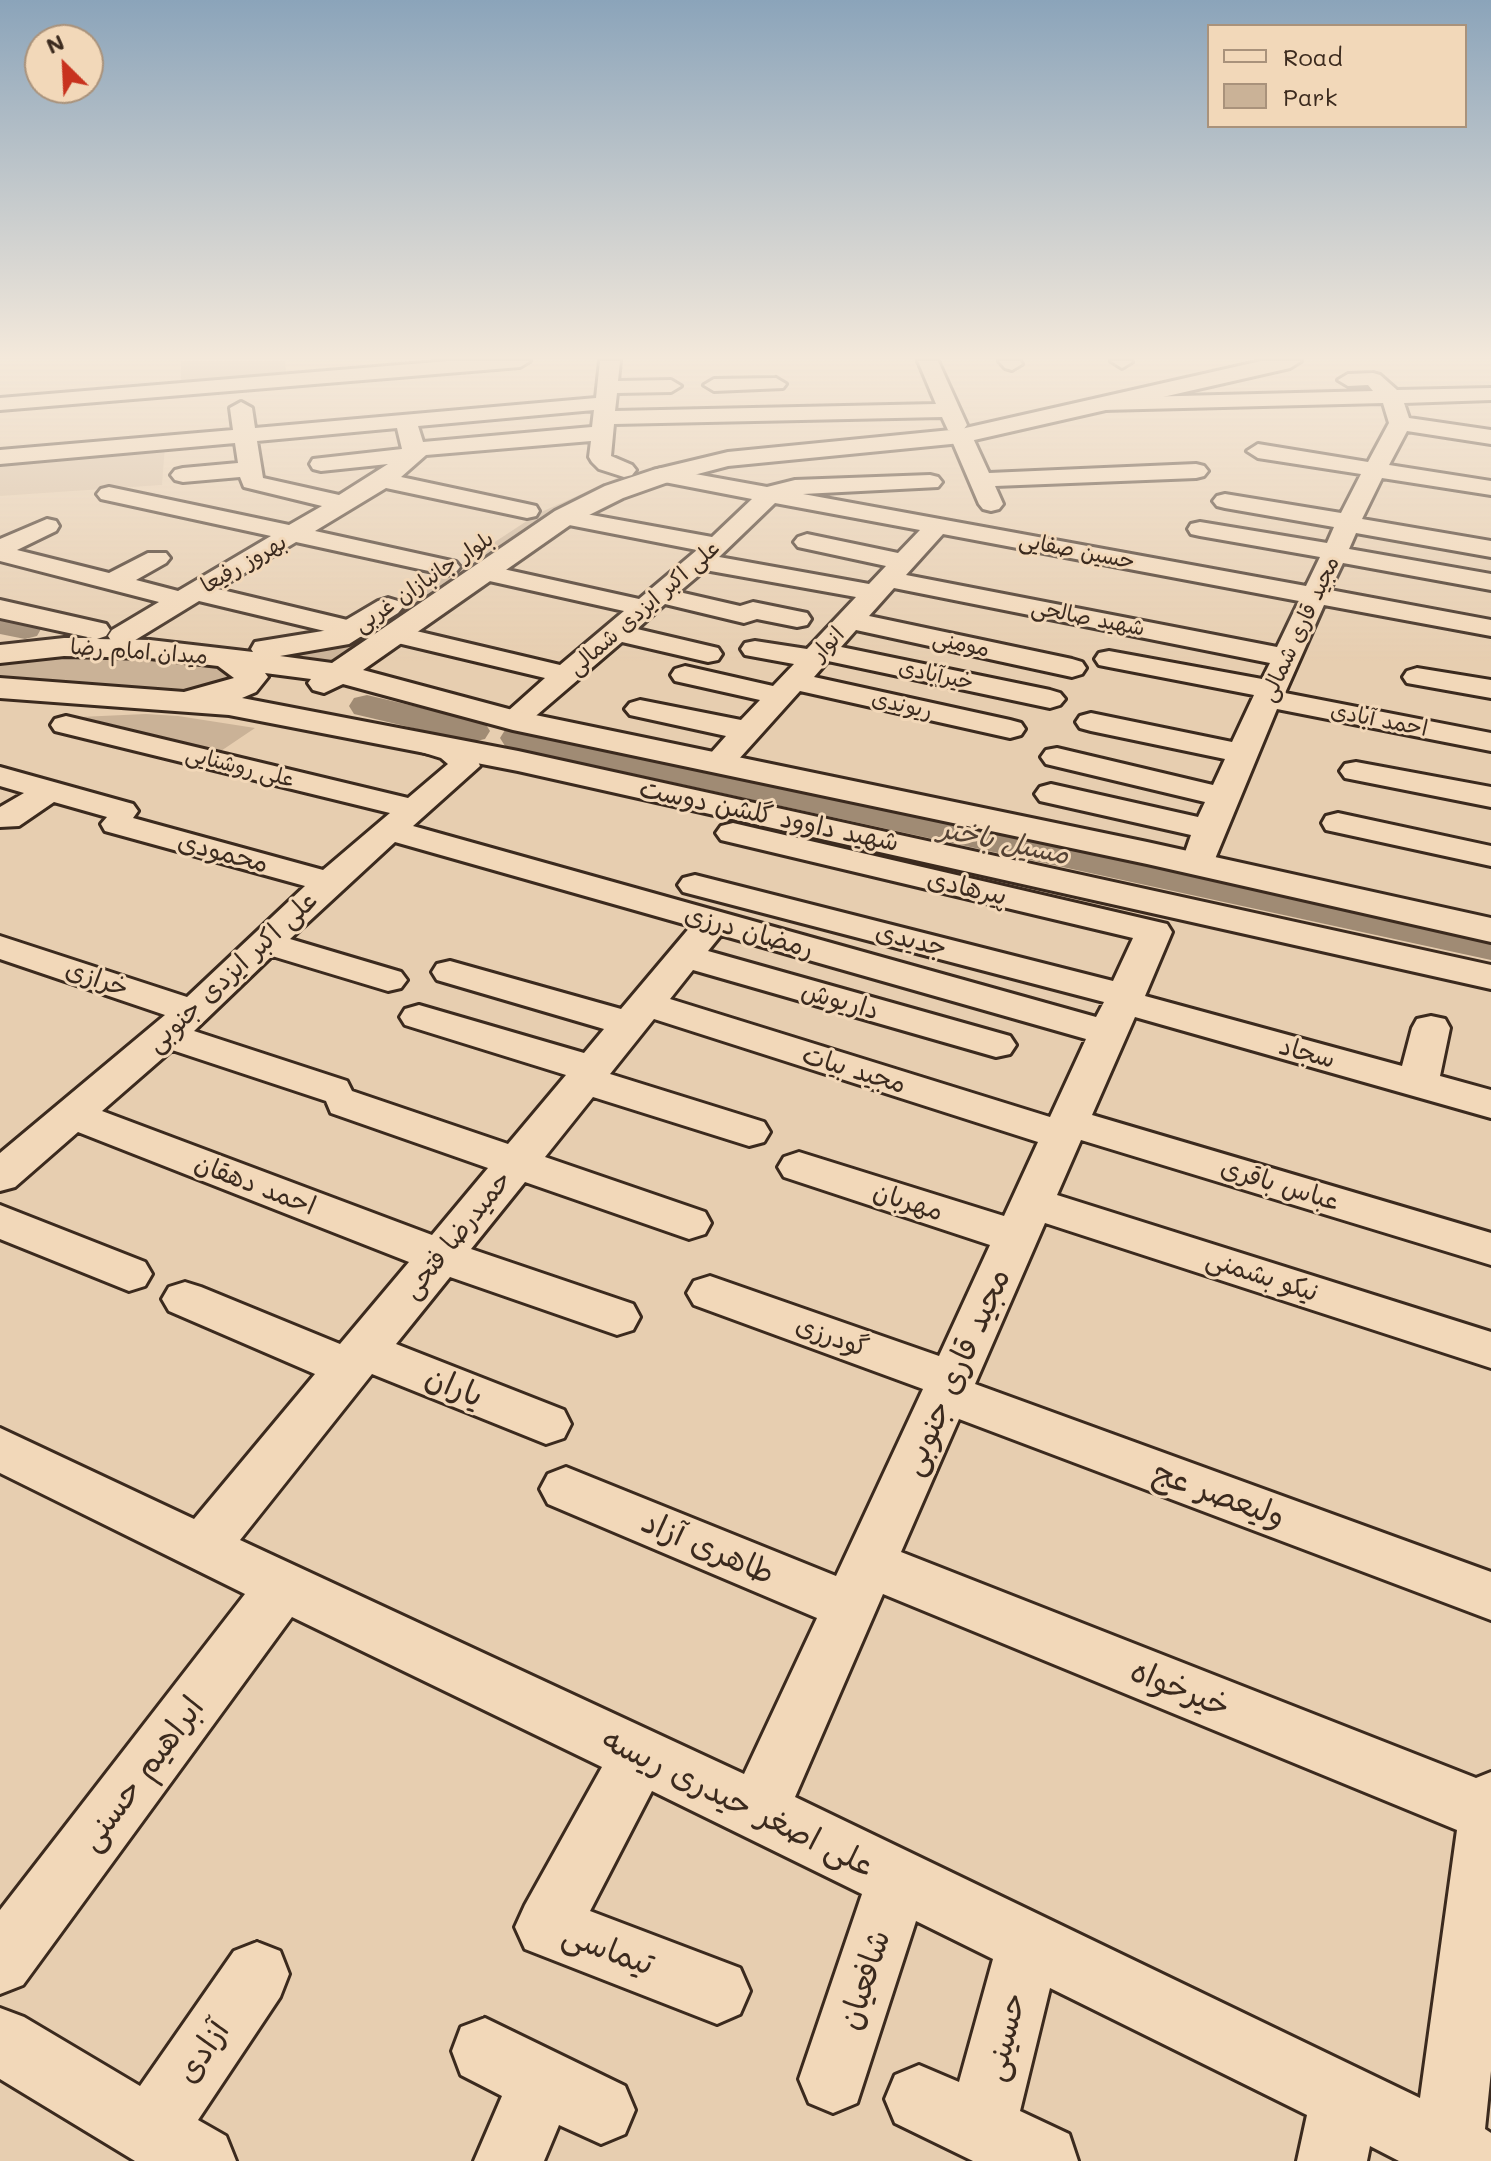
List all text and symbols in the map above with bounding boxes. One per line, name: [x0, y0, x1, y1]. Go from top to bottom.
north arrow: [24, 24, 104, 104]
legend: [1207, 24, 1467, 128]
text: N: [41, 27, 68, 60]
text: Road: [1283, 41, 1343, 72]
text: Park: [1283, 81, 1337, 112]
street label: بلوار جانبازان غربی: [349, 526, 499, 638]
street label: حسین صفایی: [1017, 527, 1137, 575]
street label: بهروز رفیعا: [197, 529, 291, 599]
street label: علی اکبر ایزدی شمالی: [563, 535, 725, 681]
street label: مجید قاری شمالی: [1255, 552, 1345, 706]
street label: شهید صالحی: [1029, 594, 1147, 642]
street label: انوار: [806, 622, 850, 666]
street label: مومنی: [930, 625, 992, 663]
street label: میدان امام رضا: [69, 634, 209, 670]
street label: خیرآبادی: [896, 654, 976, 696]
street label: ریوندی: [869, 685, 935, 725]
street label: احمد آبادی: [1328, 698, 1430, 742]
street label: علی روشنایی: [183, 741, 297, 793]
street label: شهید داوود گلشن دوست: [637, 773, 901, 859]
water label: مسیل باختر: [936, 812, 1072, 872]
street label: محمودی: [174, 826, 272, 880]
street label: پیرهادی: [924, 864, 1010, 912]
street label: علی اکبر ایزدی جنوبی: [140, 885, 324, 1059]
street label: رمضان درزی: [681, 899, 817, 965]
street label: جدیدی: [872, 916, 950, 964]
street label: خرازی: [61, 954, 133, 1004]
street label: داریوش: [798, 975, 882, 1027]
street label: سجاد: [1276, 1031, 1338, 1075]
street label: مجید بیات: [798, 1039, 910, 1101]
street label: احمد دهقان: [190, 1148, 320, 1222]
street label: عباس باقری: [1217, 1152, 1343, 1218]
street label: حمیدرضا فتحی: [396, 1165, 518, 1305]
street label: مهربان: [869, 1176, 947, 1228]
street label: نیکو بشمنی: [1202, 1243, 1322, 1309]
street label: مجید قاری جنوبی: [893, 1263, 1019, 1481]
street label: گودرزی: [791, 1309, 873, 1365]
street label: یاران: [420, 1358, 488, 1416]
street label: ولیعصر عج: [1148, 1453, 1290, 1537]
street label: طاهری آزاد: [636, 1503, 780, 1593]
street label: خیرخواه: [1125, 1652, 1235, 1726]
street label: ابراهیم حسنی: [72, 1689, 212, 1859]
street label: علی اصغر حیدری ریسه: [596, 1721, 880, 1885]
street label: تیماسی: [557, 1916, 659, 1984]
street label: شافعیان: [831, 1925, 899, 2035]
street label: حسینی: [976, 1989, 1034, 2085]
street label: آزادی: [168, 2013, 238, 2091]

